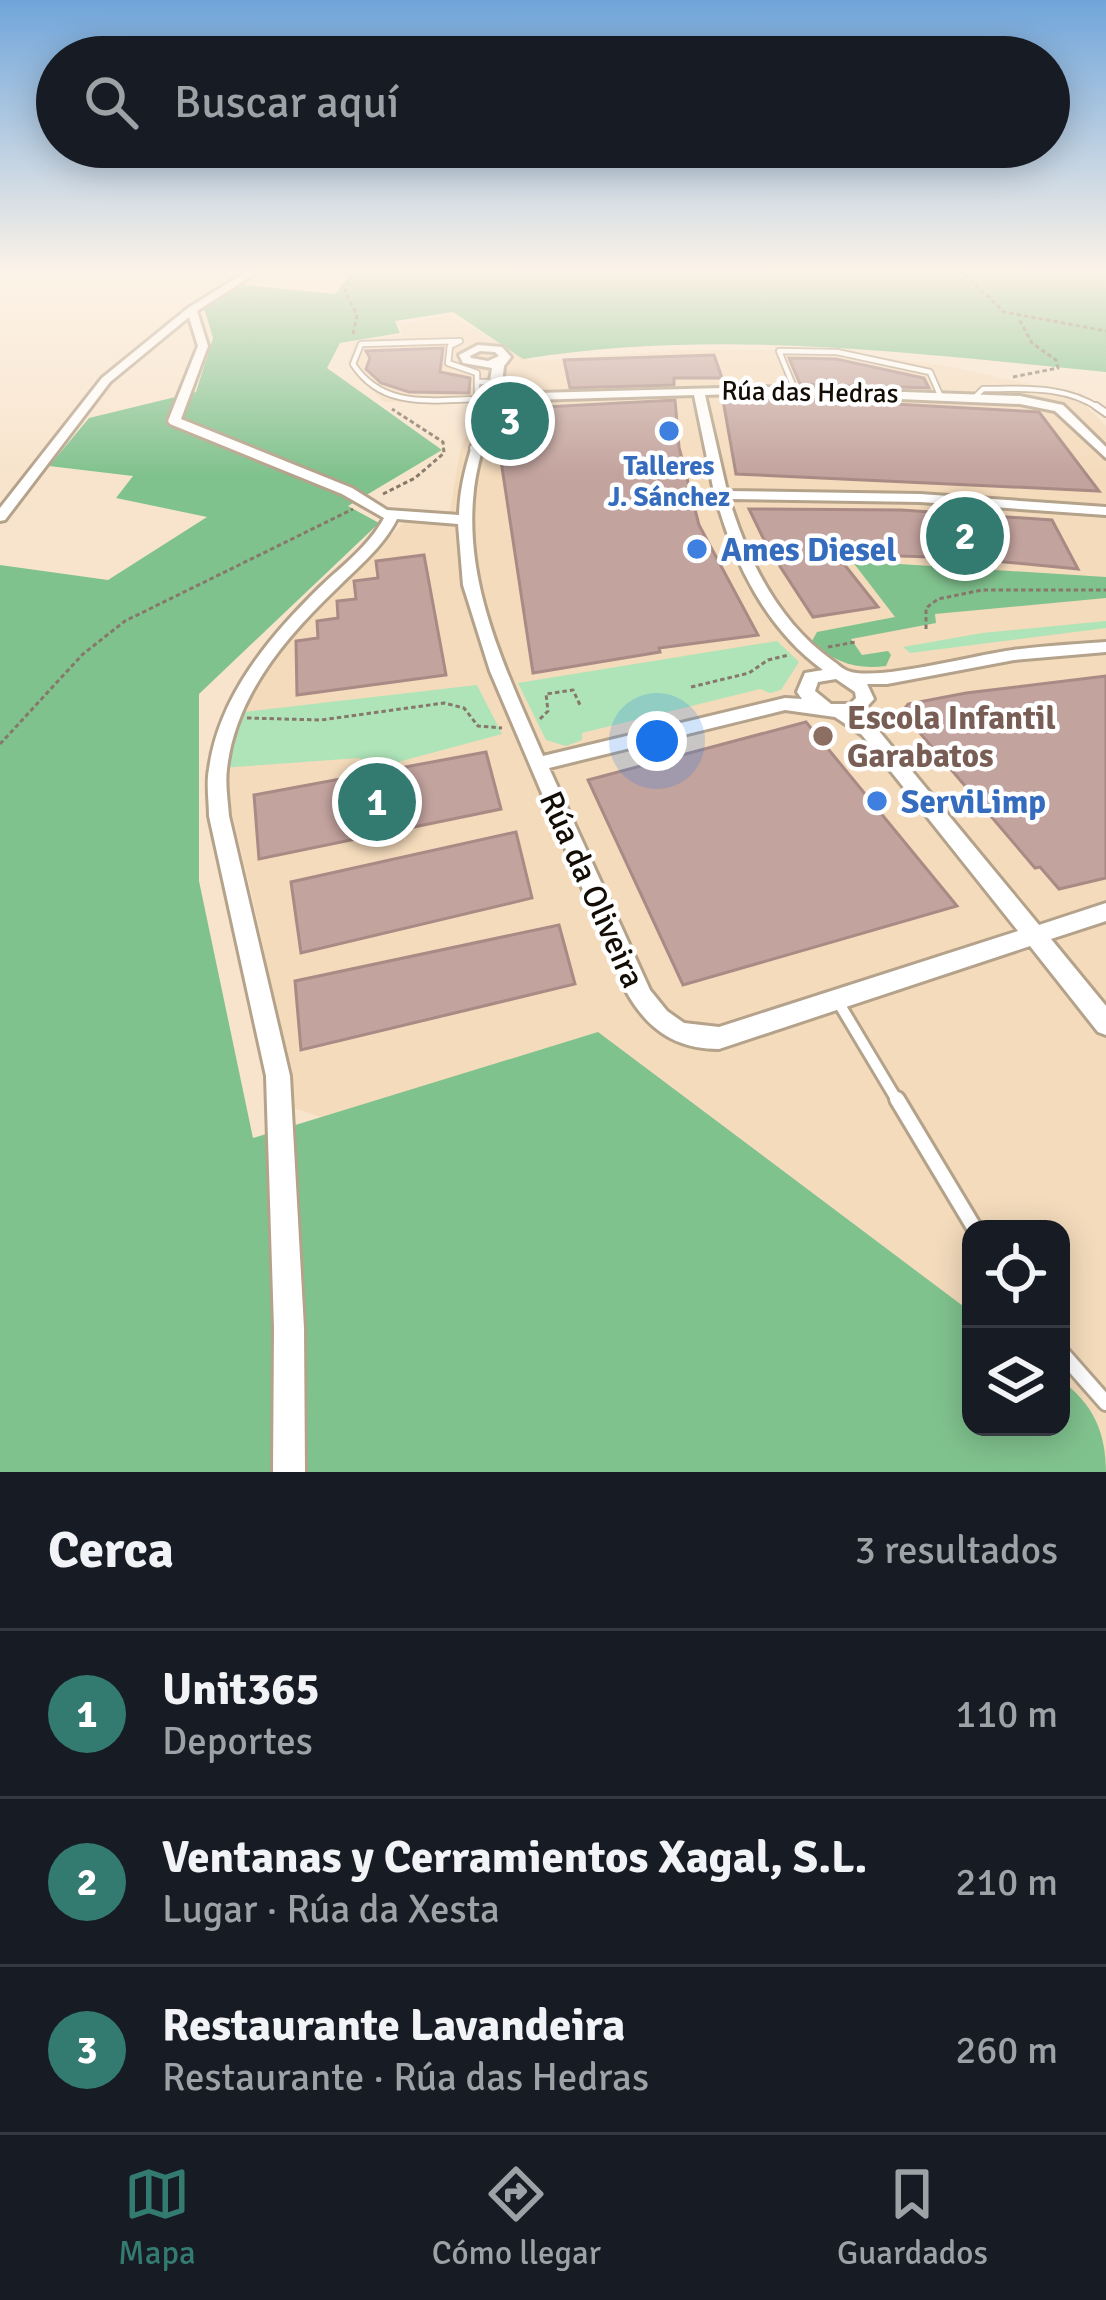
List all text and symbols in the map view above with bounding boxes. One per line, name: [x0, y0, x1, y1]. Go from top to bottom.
search box: [36, 36, 1070, 168]
icon: search: [78, 69, 144, 135]
text: Buscar aquí: [174, 75, 399, 130]
street label: Rúa das Hedras: [721, 374, 899, 411]
pin: 3: [471, 376, 549, 466]
marker: Talleres J. Sánchez: [656, 418, 682, 444]
place label: Talleres J. Sánchez: [608, 450, 730, 514]
pin: 2: [926, 491, 1004, 581]
place label: Ames Diesel: [721, 530, 897, 571]
marker: Ames Diesel: [684, 536, 710, 562]
place label: Escola Infantil Garabatos: [847, 698, 1056, 777]
your location: [627, 711, 687, 771]
marker: Escola Infantil Garabatos: [810, 723, 836, 749]
pin: 1: [338, 757, 416, 847]
place label: ServiLimp: [901, 782, 1046, 823]
street label: Rúa da Oliveira: [530, 785, 653, 994]
marker: ServiLimp: [864, 788, 890, 814]
map controls: [962, 1220, 1070, 1436]
button: locate: [962, 1220, 1070, 1328]
button: layers: [962, 1328, 1070, 1436]
text: Cerca: [48, 1519, 174, 1582]
text: 3 resultados: [855, 1526, 1058, 1574]
text: Unit365: [162, 1662, 320, 1717]
text: 1: [76, 1690, 98, 1738]
text: 110 m: [955, 1690, 1058, 1738]
text: Deportes: [162, 1717, 313, 1765]
text: Ventanas y Cerramientos Xagal, S.L.: [162, 1830, 867, 1885]
text: 2: [76, 1858, 98, 1906]
text: 210 m: [955, 1858, 1058, 1906]
text: Lugar · Rúa da Xesta: [162, 1885, 500, 1933]
text: Restaurante Lavandeira: [162, 1998, 625, 2053]
text: 3: [76, 2026, 98, 2074]
text: 260 m: [955, 2026, 1058, 2074]
text: Restaurante · Rúa das Hedras: [162, 2053, 649, 2101]
tab: Mapa: [118, 2161, 196, 2274]
tab: Cómo llegar: [432, 2161, 601, 2274]
tab: Guardados: [837, 2161, 988, 2274]

